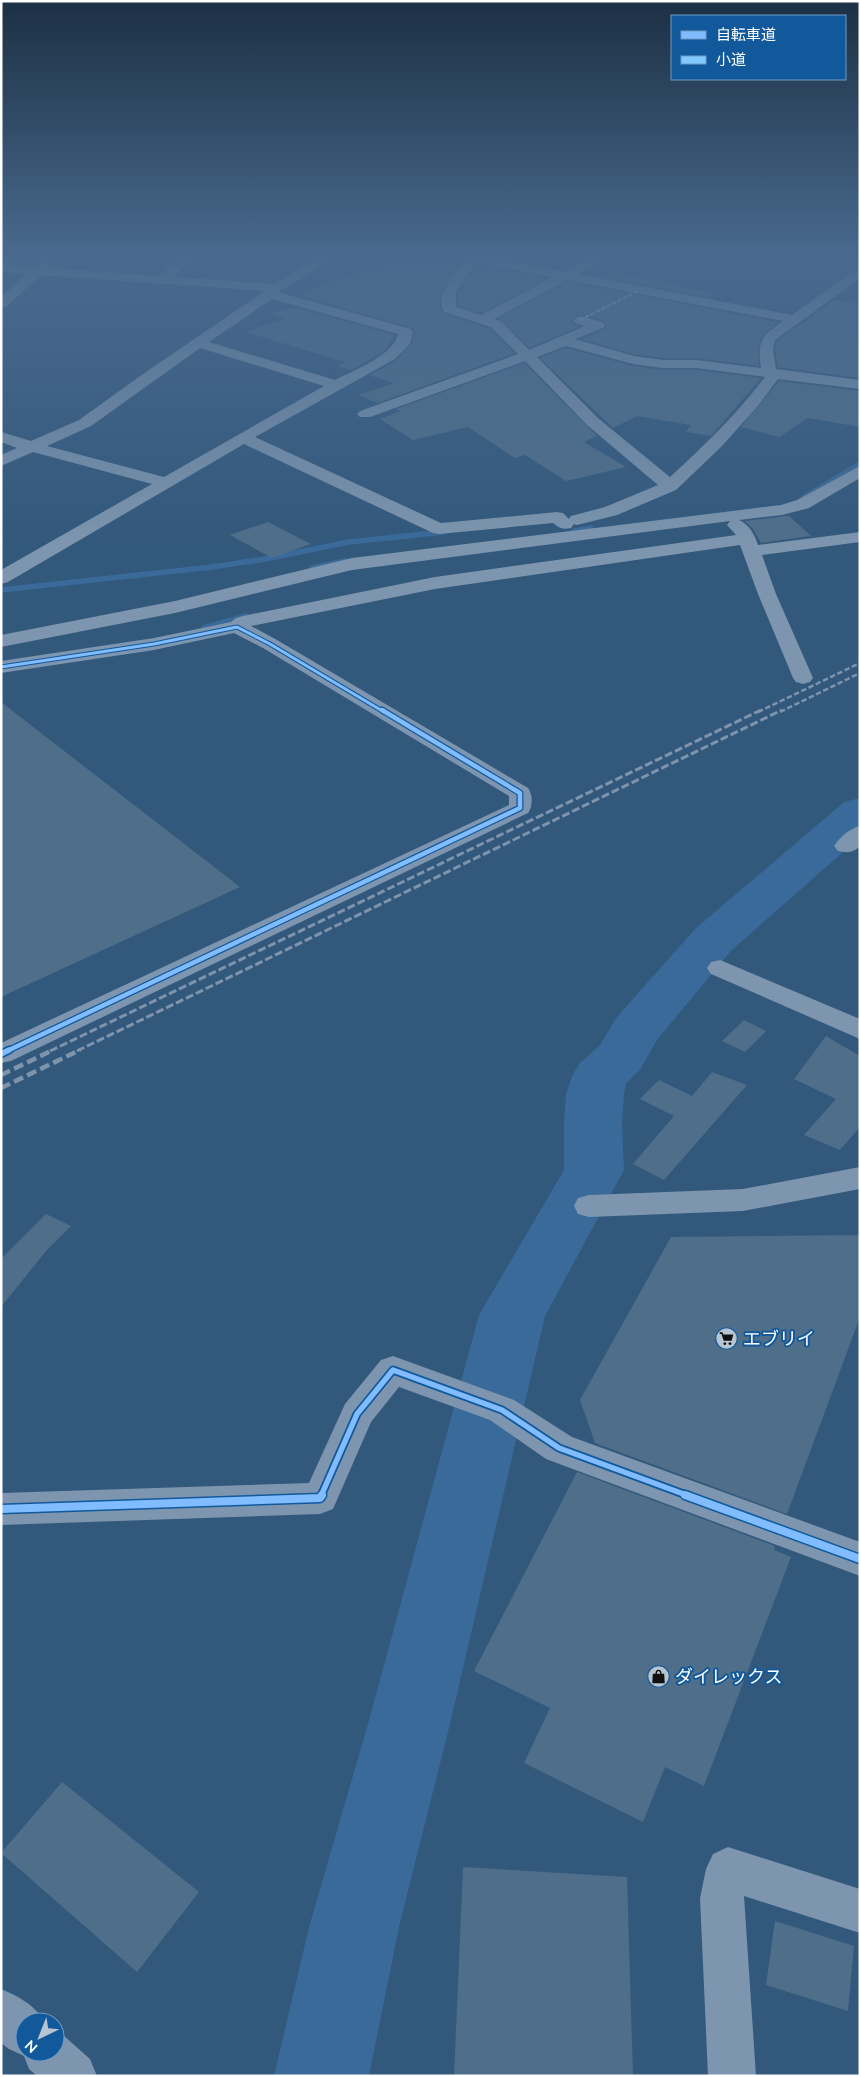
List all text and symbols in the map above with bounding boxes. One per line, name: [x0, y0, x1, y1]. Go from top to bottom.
legend: [671, 15, 846, 80]
text: 自転車道: [716, 25, 776, 43]
text: 小道: [716, 50, 746, 68]
supermarket icon: エブリイ: [715, 1326, 739, 1350]
place label: エブリイ: [743, 1327, 815, 1349]
shop icon: ダイレックス: [647, 1664, 671, 1688]
place label: ダイレックス: [675, 1665, 782, 1687]
north arrow: [15, 2012, 65, 2062]
text: N: [21, 2037, 41, 2057]

